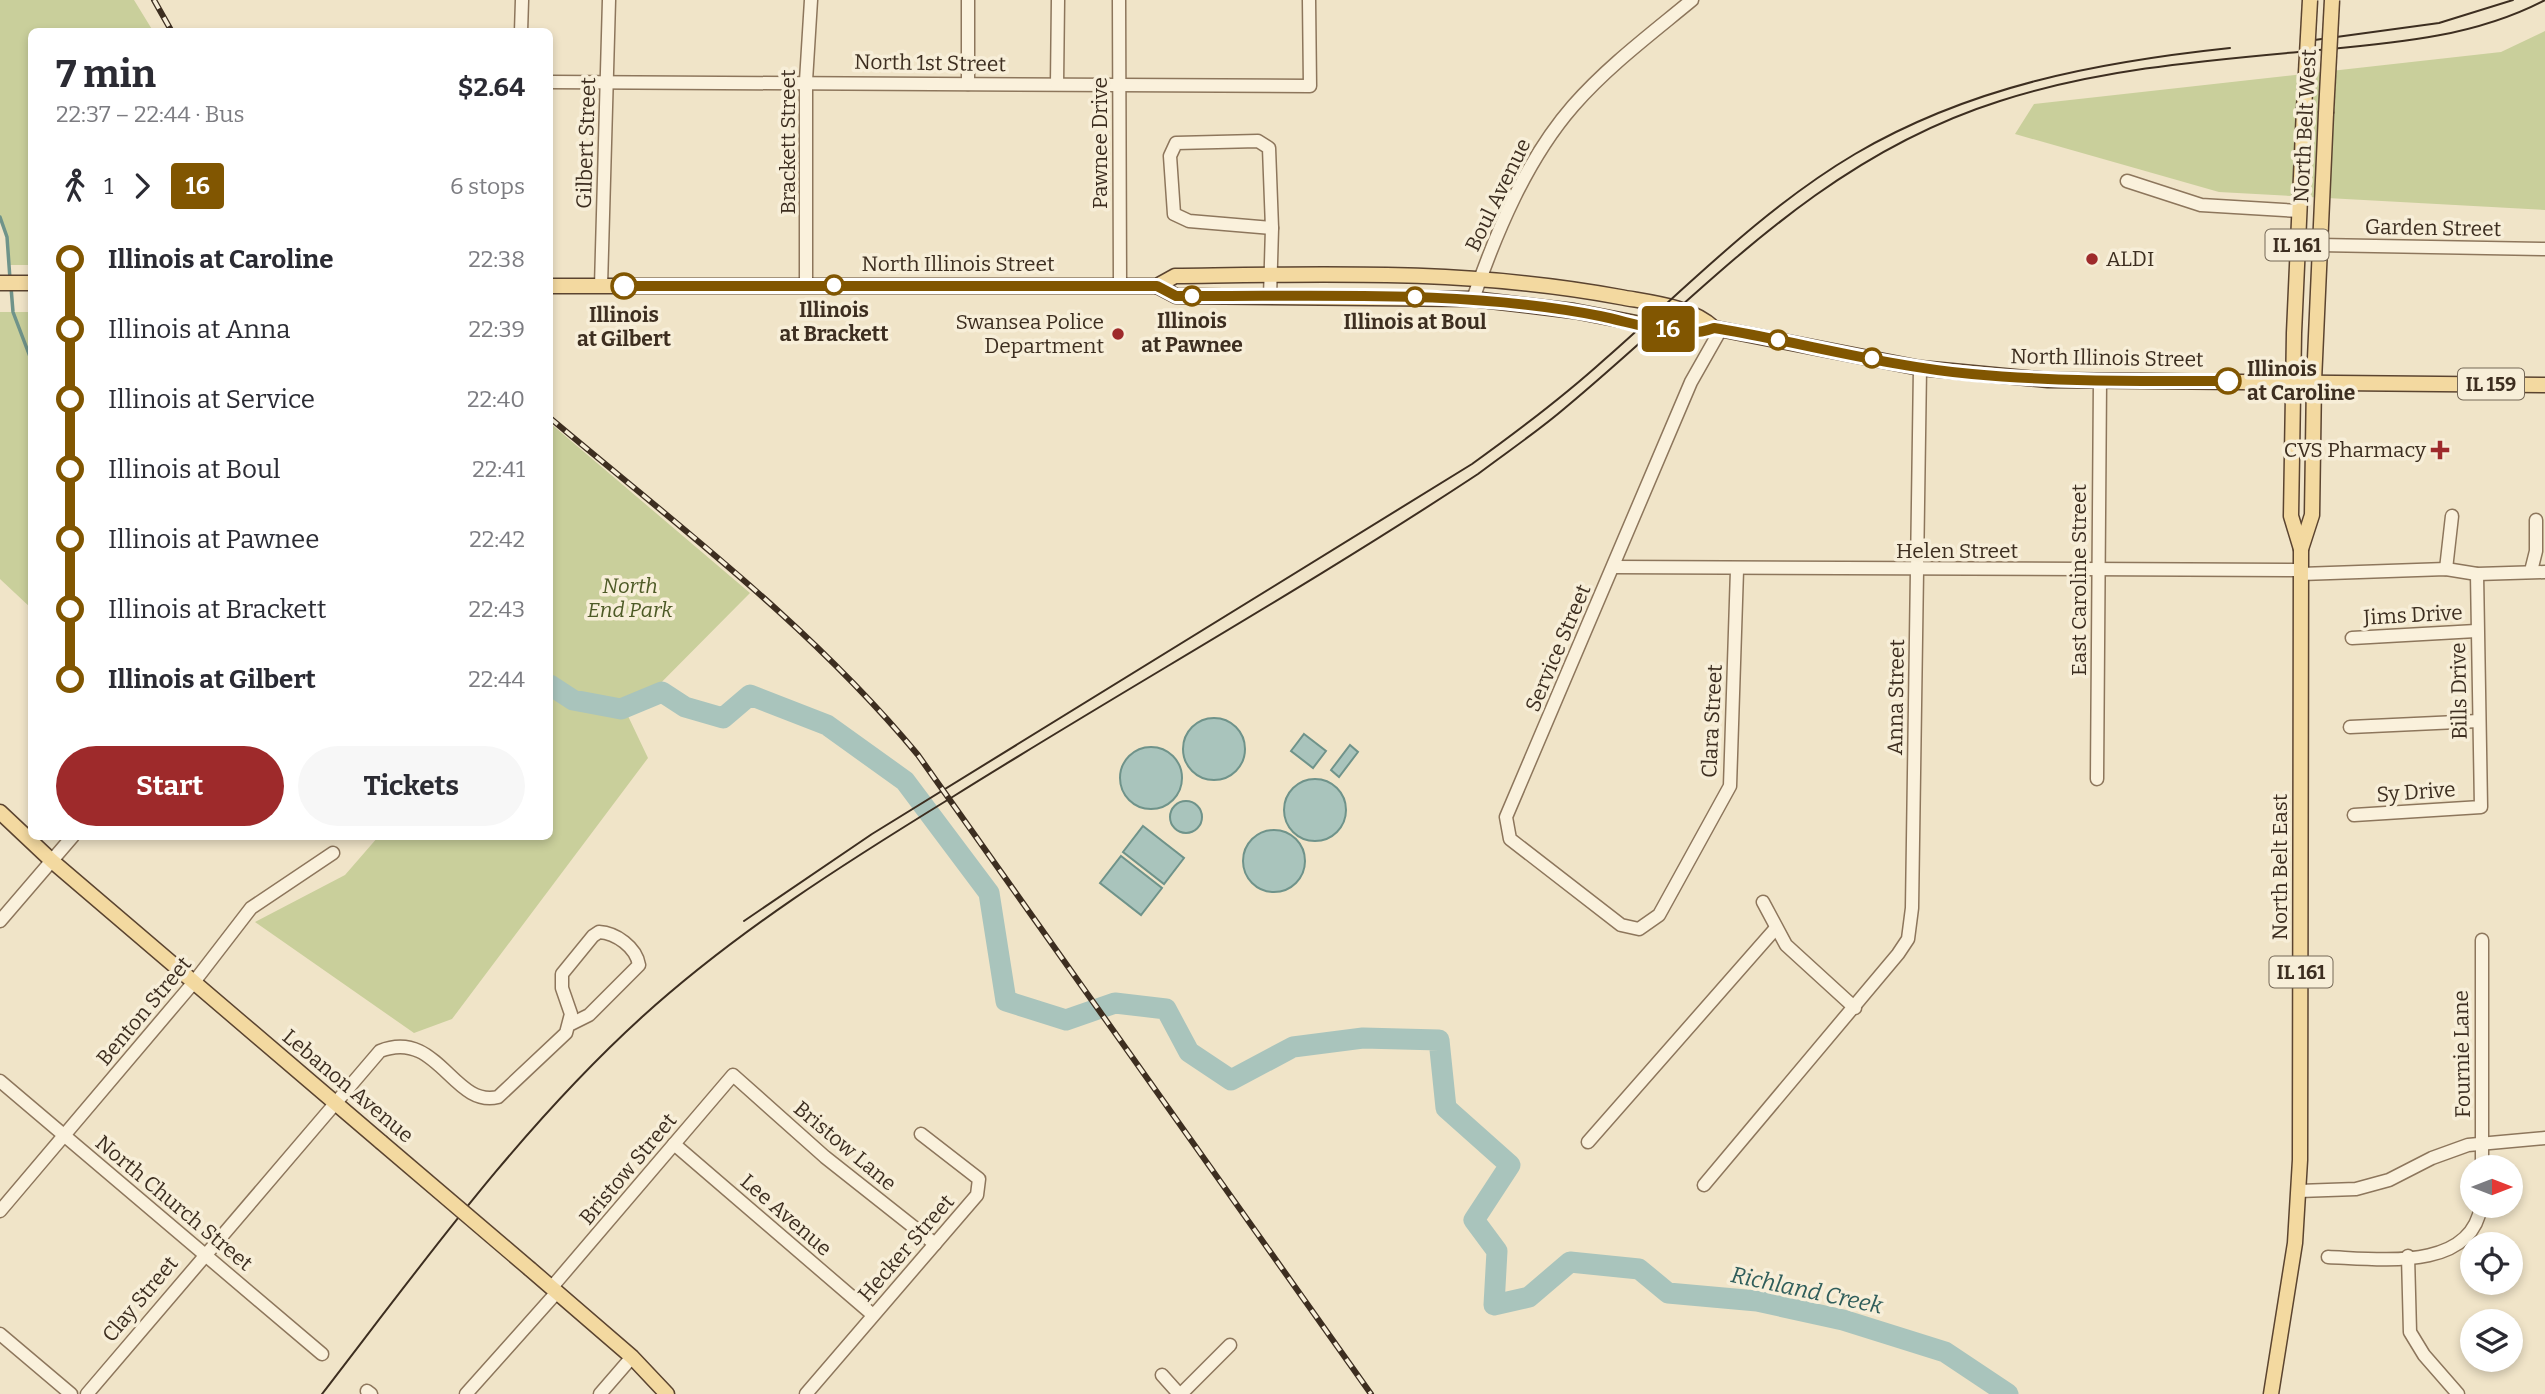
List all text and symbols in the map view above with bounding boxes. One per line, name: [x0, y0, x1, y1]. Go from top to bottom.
street label: North Belt West: [2288, 48, 2322, 204]
street label: North 1st Street: [854, 49, 1007, 77]
text: 7 min: [56, 51, 156, 97]
street label: Brackett Street: [775, 69, 801, 214]
text: $2.64: [458, 72, 525, 103]
street label: Gilbert Street: [571, 76, 601, 209]
street label: Pawnee Drive: [1087, 77, 1113, 209]
text: 22:37 – 22:44 · Bus: [56, 100, 245, 128]
street label: Boul Avenue: [1459, 134, 1537, 256]
icon: walk: [56, 167, 94, 205]
icon: forward: [123, 167, 161, 205]
text: 1: [104, 172, 113, 200]
text: 16: [185, 172, 210, 200]
text: 6 stops: [450, 172, 525, 200]
street label: Garden Street: [2365, 214, 2502, 242]
road number: IL 161: [2266, 230, 2328, 260]
text: Illinois at Caroline: [108, 244, 334, 275]
text: 22:38: [468, 245, 525, 273]
place label: ALDI: [2106, 246, 2154, 272]
street label: North Illinois Street: [861, 251, 1055, 277]
marker: ALDI: [2084, 251, 2100, 267]
marker: Illinois at Gilbert: [611, 273, 637, 299]
marker: Illinois at Brackett: [824, 275, 844, 295]
marker: Illinois at Pawnee: [1182, 286, 1202, 306]
marker: Illinois at Boul: [1405, 287, 1425, 307]
place label: Illinois at Brackett: [780, 297, 889, 347]
place label: Illinois at Gilbert: [577, 302, 672, 352]
line badge: 16: [1636, 306, 1700, 352]
place label: Illinois at Pawnee: [1141, 308, 1243, 358]
place label: Swansea Police Department: [955, 309, 1104, 359]
place label: Illinois at Boul: [1344, 309, 1487, 335]
text: Illinois at Anna: [108, 314, 291, 345]
text: 22:39: [469, 315, 525, 343]
text: 16: [1656, 315, 1680, 343]
marker: Swansea Police Department: [1110, 326, 1126, 342]
unlabelled marker: [1768, 330, 1788, 350]
street label: North Illinois Street: [2010, 343, 2204, 373]
unlabelled marker: [1862, 348, 1882, 368]
place label: Illinois at Caroline: [2247, 356, 2355, 406]
marker: Illinois at Caroline: [2215, 368, 2241, 394]
road number: IL 159: [2458, 368, 2524, 400]
text: Illinois at Service: [108, 384, 315, 415]
text: 22:40: [467, 385, 525, 413]
place label: CVS Pharmacy: [2284, 437, 2427, 463]
marker: CVS Pharmacy: [2432, 442, 2448, 458]
text: Illinois at Boul: [108, 454, 281, 485]
text: 22:41: [472, 455, 525, 483]
street label: East Caroline Street: [2066, 484, 2092, 676]
text: Illinois at Pawnee: [108, 524, 319, 555]
text: 22:42: [469, 525, 525, 553]
street label: Helen Street: [1896, 538, 2018, 564]
park label: North End Park: [587, 573, 673, 623]
street label: Service Street: [1520, 580, 1597, 716]
text: Illinois at Brackett: [108, 594, 326, 625]
text: 22:43: [469, 595, 525, 623]
street label: Jims Drive: [2362, 599, 2463, 631]
street label: Anna Street: [1882, 638, 1910, 755]
street label: Bills Drive: [2445, 642, 2473, 740]
street label: Clara Street: [1696, 663, 1728, 779]
text: Illinois at Gilbert: [108, 664, 316, 695]
text: 22:44: [468, 665, 525, 693]
button: Start: [56, 746, 284, 826]
button: Tickets: [298, 746, 525, 826]
street label: Sy Drive: [2376, 776, 2456, 808]
street label: North Belt East: [2267, 793, 2293, 940]
street label: Benton Street: [91, 951, 197, 1071]
road number: IL 161: [2270, 956, 2332, 988]
street label: Fournie Lane: [2448, 990, 2476, 1118]
street label: Lebanon Avenue: [277, 1024, 419, 1148]
street label: Bristow Lane: [788, 1096, 902, 1196]
street label: Bristow Street: [574, 1108, 682, 1230]
street label: North Church Street: [90, 1130, 258, 1277]
north arrow: [2460, 1155, 2524, 1218]
map controls: [2460, 1155, 2523, 1372]
street label: Lee Avenue: [735, 1168, 837, 1262]
street label: Hecker Street: [852, 1189, 960, 1307]
button: locate: [2460, 1232, 2523, 1295]
street label: Clay Street: [97, 1250, 184, 1347]
water label: Richland Creek: [1728, 1260, 1886, 1320]
button: layers: [2460, 1309, 2523, 1372]

